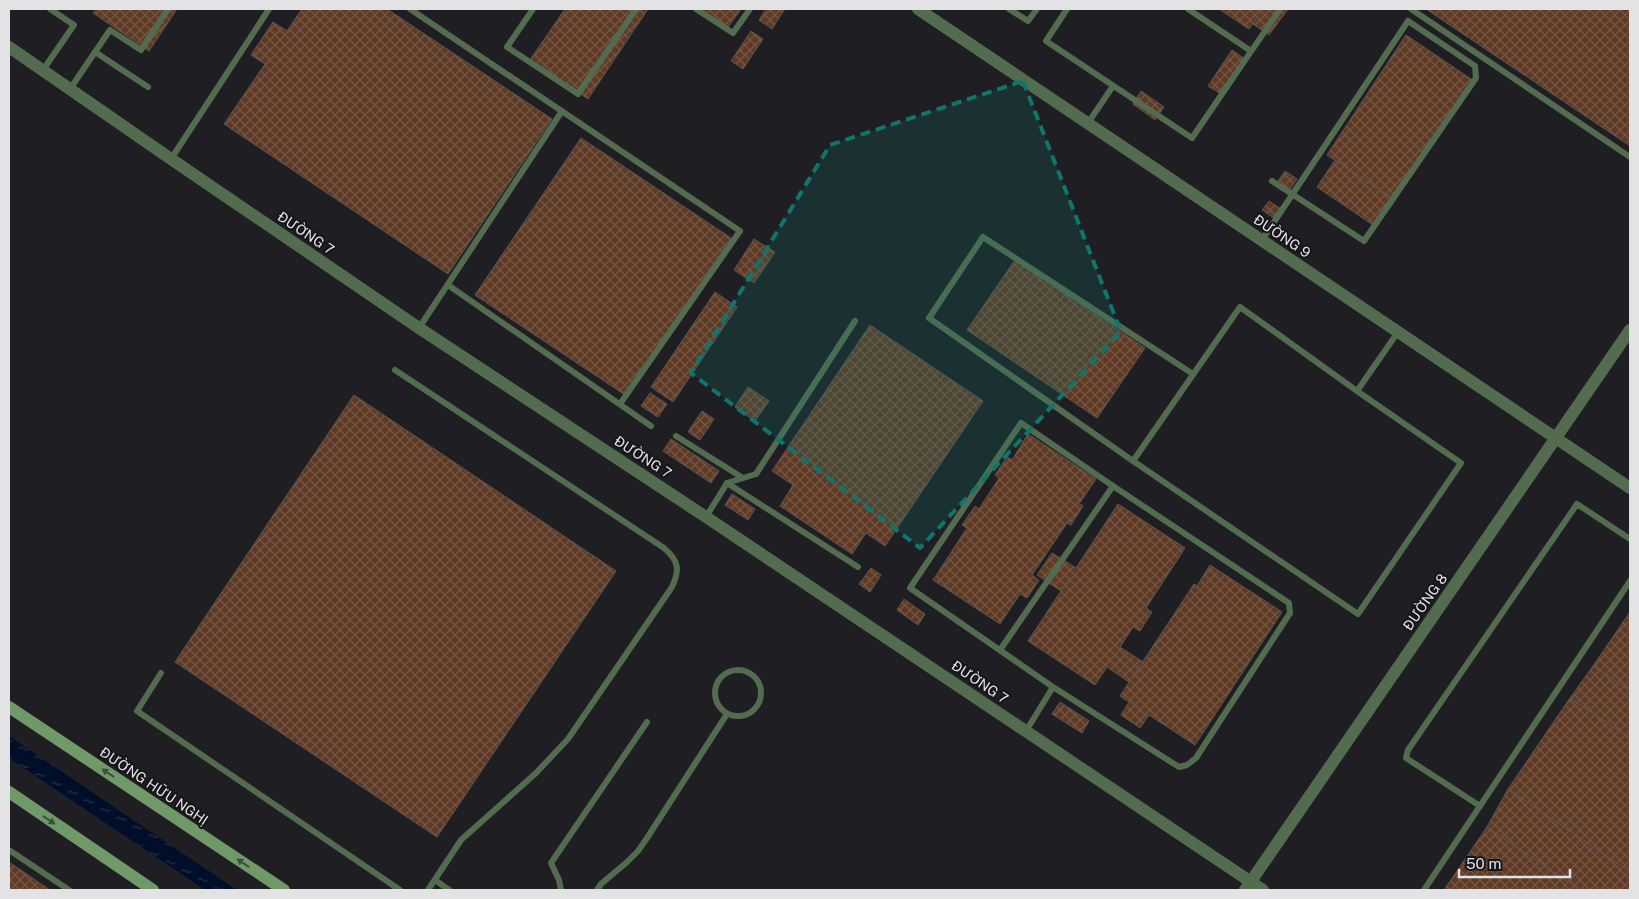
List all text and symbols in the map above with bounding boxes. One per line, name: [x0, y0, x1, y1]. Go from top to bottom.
street label: ĐƯỜNG 7: [275, 207, 338, 258]
street label: ĐƯỜNG 9: [1250, 209, 1315, 261]
street label: ĐƯỜNG 7: [611, 431, 676, 481]
street label: ĐƯỜNG 8: [1398, 569, 1450, 633]
street label: ĐƯỜNG 7: [949, 656, 1012, 707]
street label: ĐƯỜNG HỮU NGHỊ: [97, 742, 212, 828]
one-way arrow: [101, 768, 114, 778]
one-way arrow: [42, 815, 56, 825]
scale bar: [1459, 846, 1570, 878]
text: 50 m: [1466, 855, 1501, 872]
one-way arrow: [236, 858, 250, 868]

